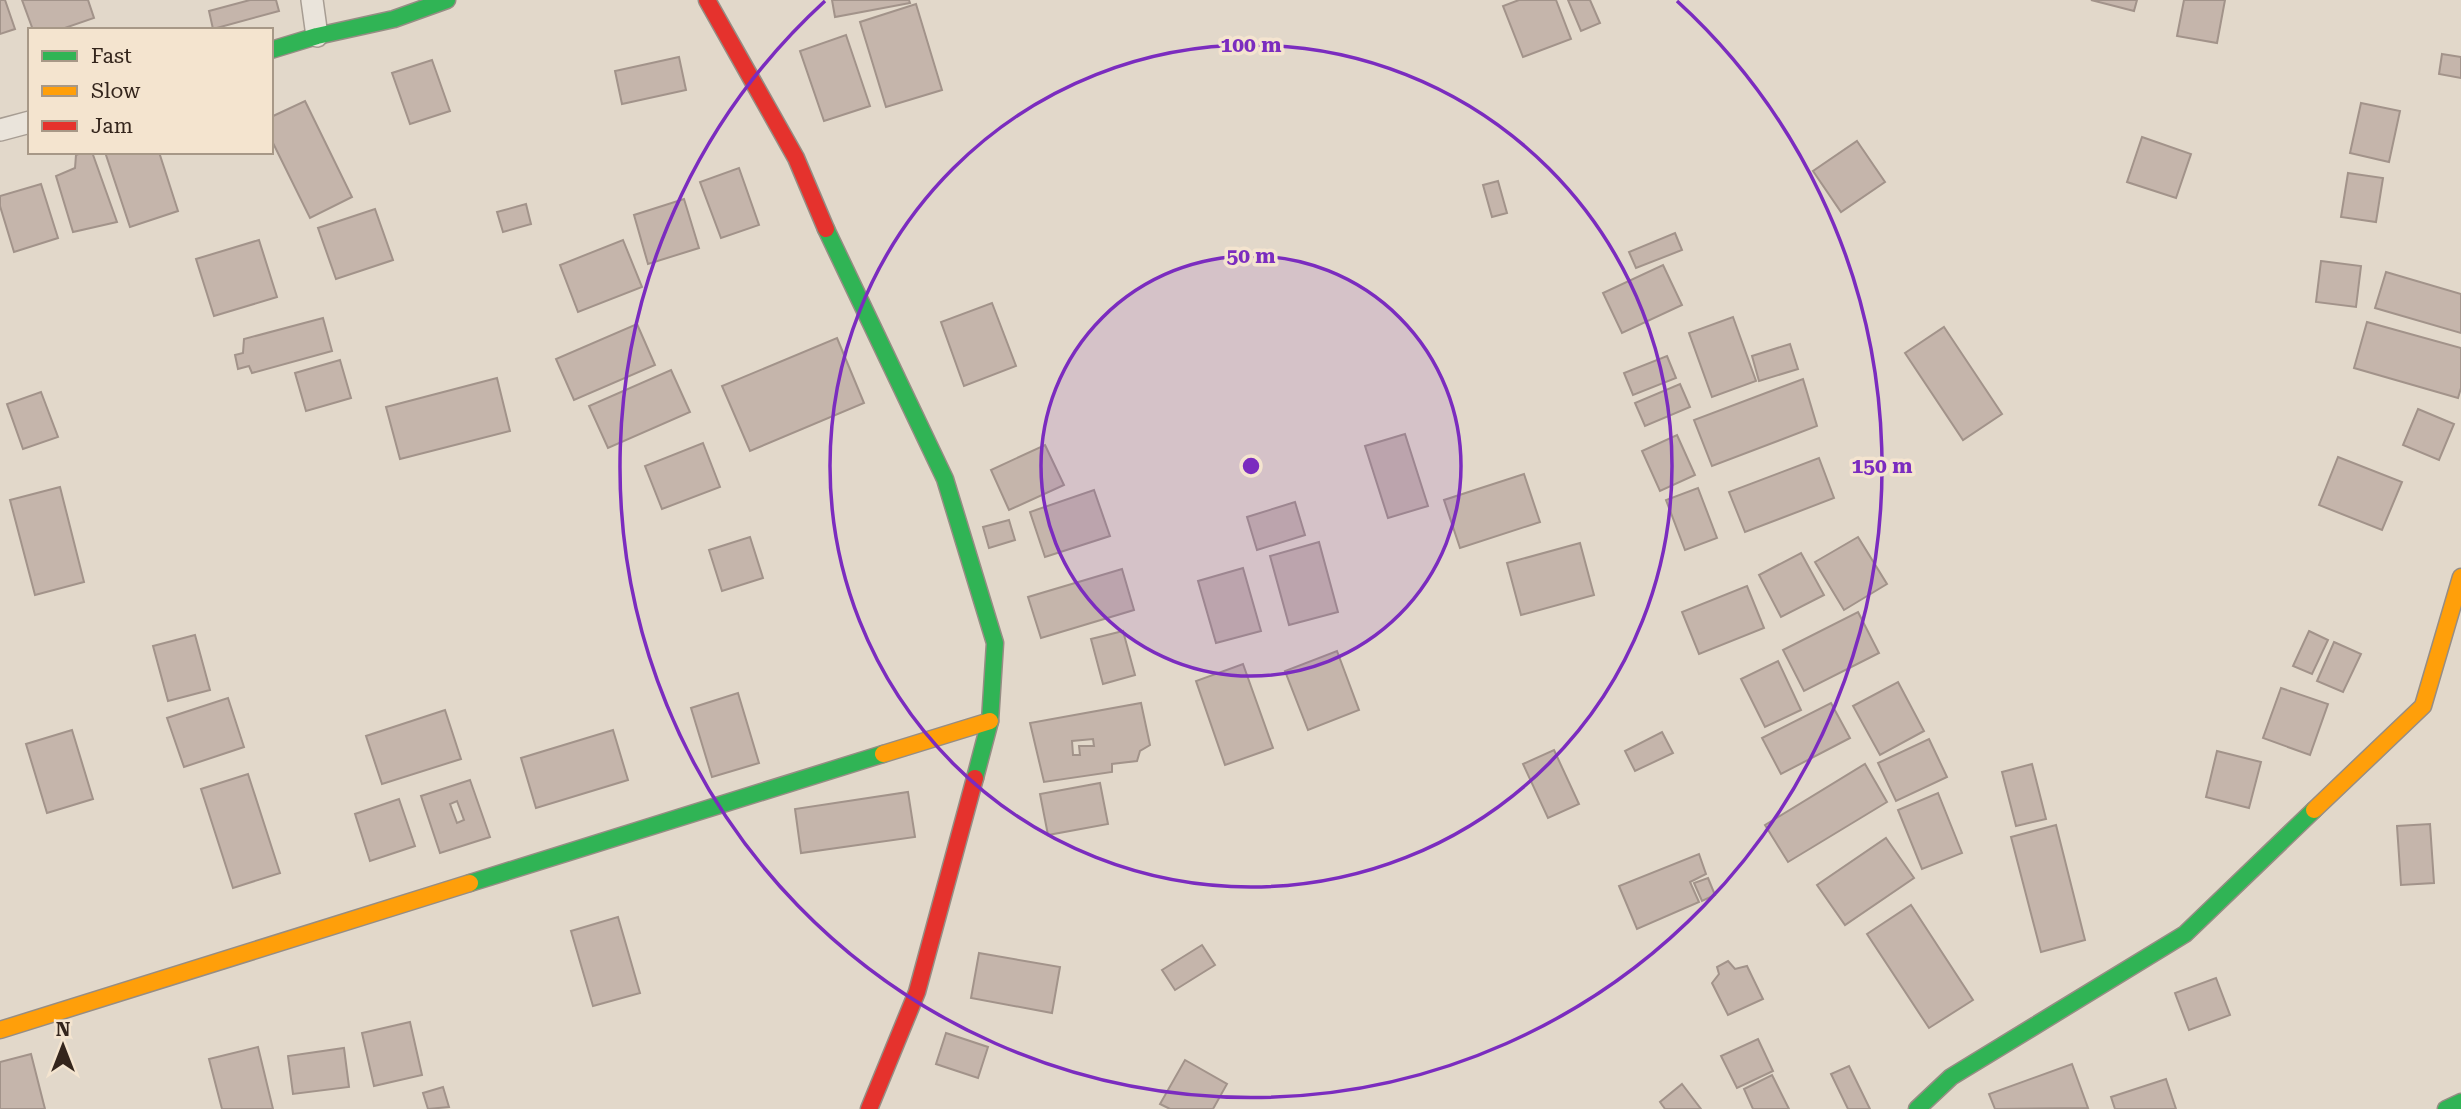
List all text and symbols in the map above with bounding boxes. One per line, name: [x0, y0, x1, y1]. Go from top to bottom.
legend: [28, 28, 273, 154]
text: 100 m: [1221, 33, 1281, 57]
text: Fast: [91, 44, 132, 68]
text: Slow: [91, 79, 141, 103]
text: Jam: [91, 114, 133, 138]
text: 50 m: [1226, 244, 1276, 268]
centre of rings: [1239, 454, 1263, 478]
text: 150 m: [1852, 454, 1912, 478]
north arrow: [28, 1011, 98, 1081]
text: N: [56, 1018, 71, 1041]

